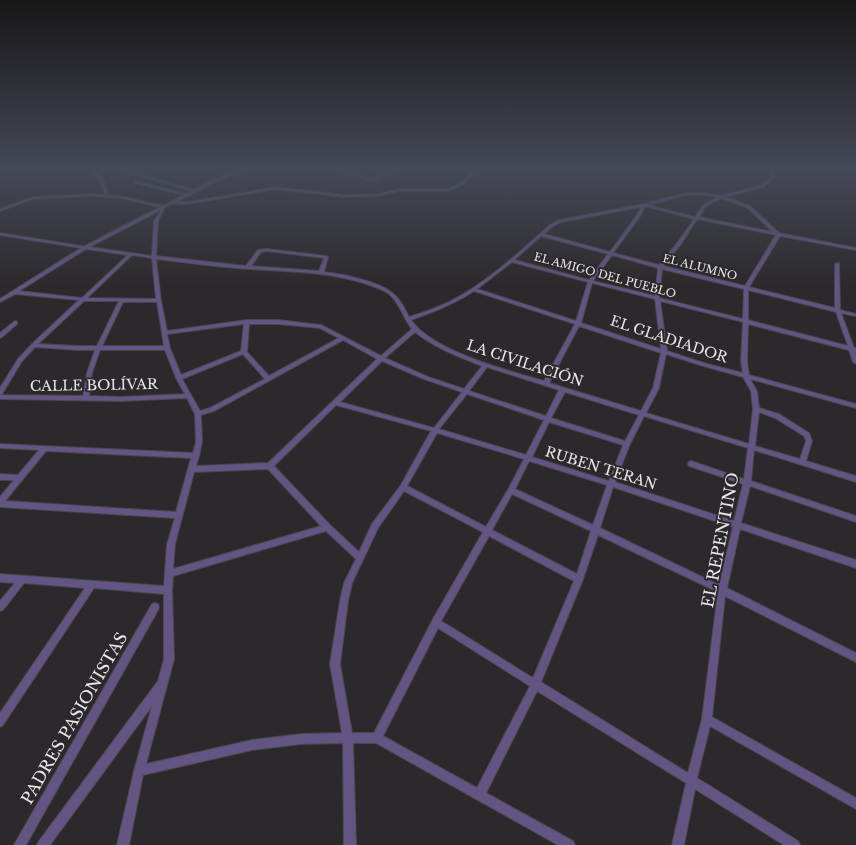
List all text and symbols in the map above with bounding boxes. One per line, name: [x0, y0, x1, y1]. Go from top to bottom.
street label: EL AMIGO DEL PUEBLO: [532, 249, 678, 301]
street label: EL ALUMNO: [661, 251, 739, 283]
street label: EL GLADIADOR: [608, 312, 731, 367]
street label: LA CIVILACIÓN: [464, 336, 586, 390]
street label: CALLE BOLÍVAR: [30, 375, 159, 395]
street label: RUBEN TERAN: [543, 442, 659, 494]
street label: EL REPENTINO: [697, 471, 743, 609]
street label: PADRES PASIONISTAS: [17, 628, 131, 808]

